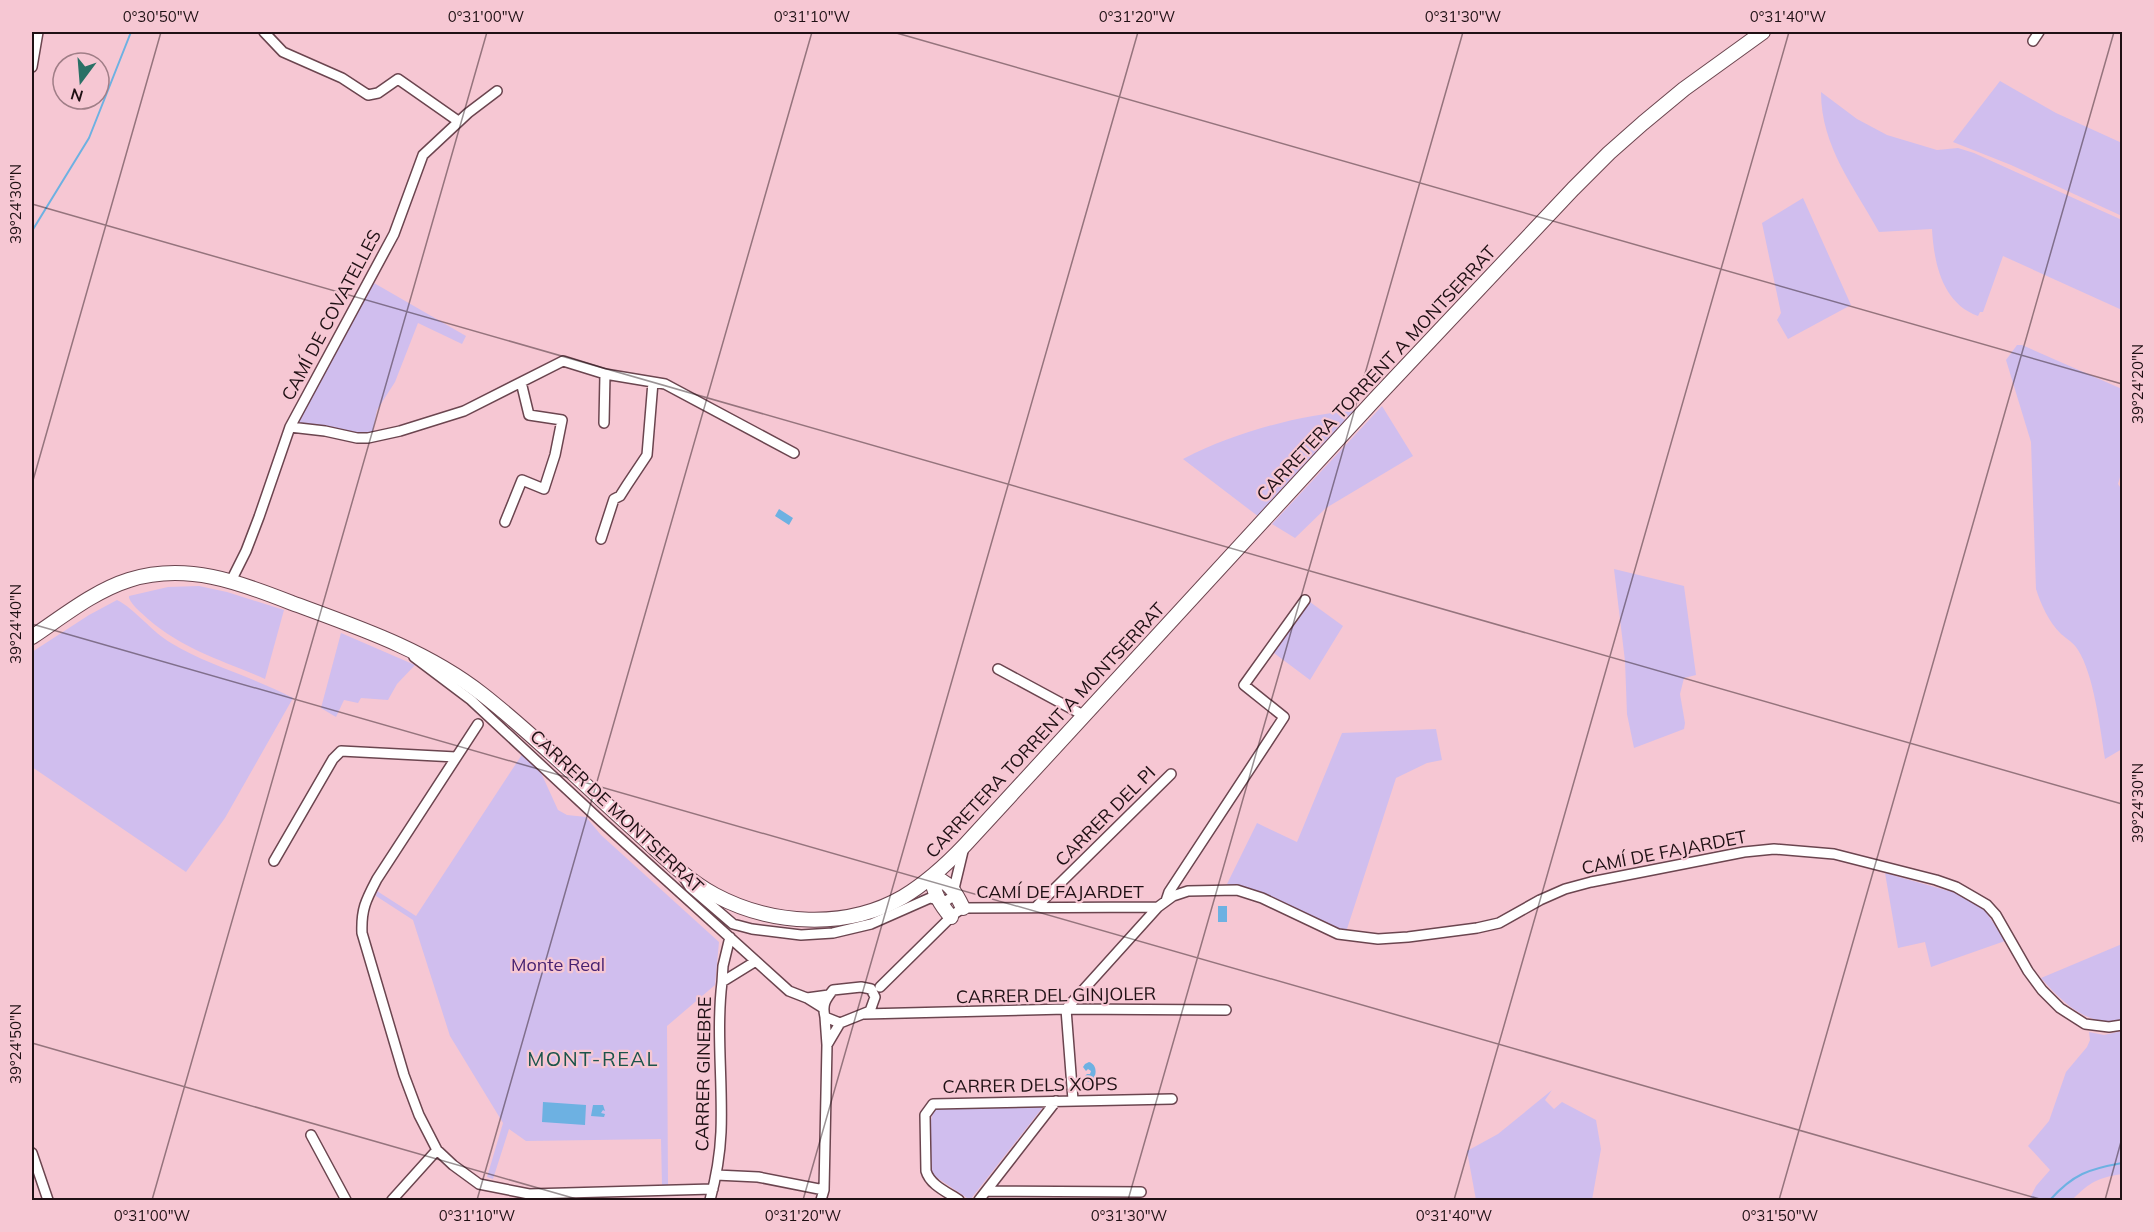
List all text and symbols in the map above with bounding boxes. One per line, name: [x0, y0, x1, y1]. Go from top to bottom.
text: 0°30'50"W: [123, 7, 200, 26]
text: 0°31'00"W: [448, 7, 525, 26]
text: 0°31'10"W: [774, 7, 851, 26]
text: 0°31'20"W: [1099, 7, 1176, 26]
text: 0°31'30"W: [1425, 7, 1502, 26]
text: 0°31'40"W: [1750, 7, 1827, 26]
north arrow: [51, 51, 111, 111]
text: N: [68, 84, 85, 107]
text: 39°24'30"N: [6, 164, 25, 244]
street label: CAMÍ DE COVATELLES: [276, 226, 386, 404]
street label: CARRETERA TORRENT A MONTSERRAT: [1251, 240, 1501, 506]
text: 39°24'20"N: [2128, 344, 2147, 424]
text: 39°24'40"N: [6, 584, 25, 664]
street label: CARRETERA TORRENT A MONTSERRAT: [920, 597, 1170, 863]
street label: CARRER DE MONTSERRAT: [525, 724, 709, 898]
street label: CARRER DEL PI: [1050, 761, 1160, 871]
text: 39°24'30"N: [2128, 763, 2147, 843]
street label: CAMÍ DE FAJARDET: [1579, 825, 1749, 879]
street label: CAMÍ DE FAJARDET: [976, 880, 1144, 903]
park label: Monte Real: [511, 953, 605, 976]
street label: CARRER DEL GINJOLER: [956, 982, 1156, 1008]
street label: CARRER GINEBRE: [690, 996, 716, 1152]
text: 39°24'50"N: [6, 1004, 25, 1084]
district label: MONT-REAL: [527, 1046, 659, 1071]
street label: CARRER DELS XOPS: [942, 1072, 1118, 1098]
text: 0°31'00"W: [114, 1206, 191, 1225]
text: 0°31'10"W: [439, 1206, 516, 1225]
text: 0°31'20"W: [765, 1206, 842, 1225]
text: 0°31'30"W: [1091, 1206, 1168, 1225]
text: 0°31'40"W: [1416, 1206, 1493, 1225]
text: 0°31'50"W: [1742, 1206, 1819, 1225]

